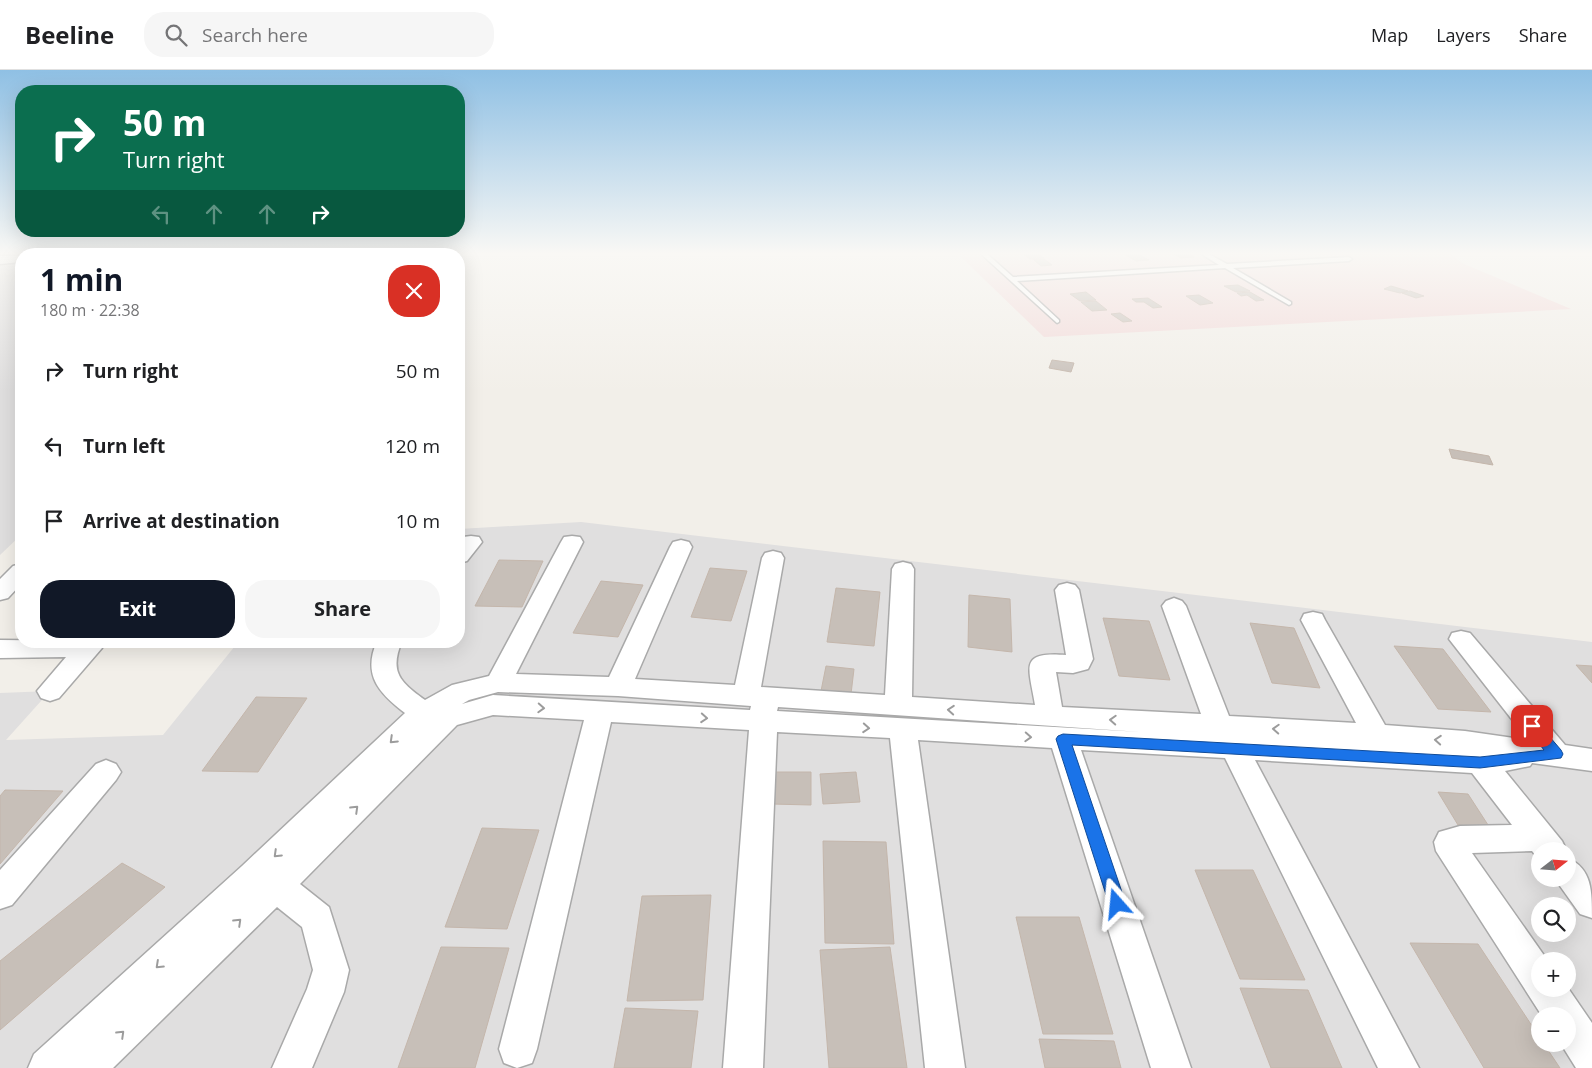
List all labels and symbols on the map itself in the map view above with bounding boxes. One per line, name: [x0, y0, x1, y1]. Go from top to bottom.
one-way arrow: [538, 703, 546, 713]
one-way arrow: [947, 704, 955, 715]
pin: [1511, 705, 1553, 747]
one-way arrow: [700, 712, 708, 723]
one-way arrow: [1109, 714, 1117, 725]
one-way arrow: [862, 722, 870, 733]
one-way arrow: [1271, 724, 1279, 735]
one-way arrow: [1024, 732, 1032, 743]
one-way arrow: [390, 734, 399, 743]
one-way arrow: [1434, 735, 1442, 746]
one-way arrow: [349, 806, 358, 815]
north arrow: [1531, 842, 1576, 888]
one-way arrow: [274, 848, 283, 857]
position arrow: [1090, 877, 1142, 929]
one-way arrow: [232, 919, 241, 928]
one-way arrow: [155, 959, 164, 968]
one-way arrow: [115, 1031, 124, 1040]

